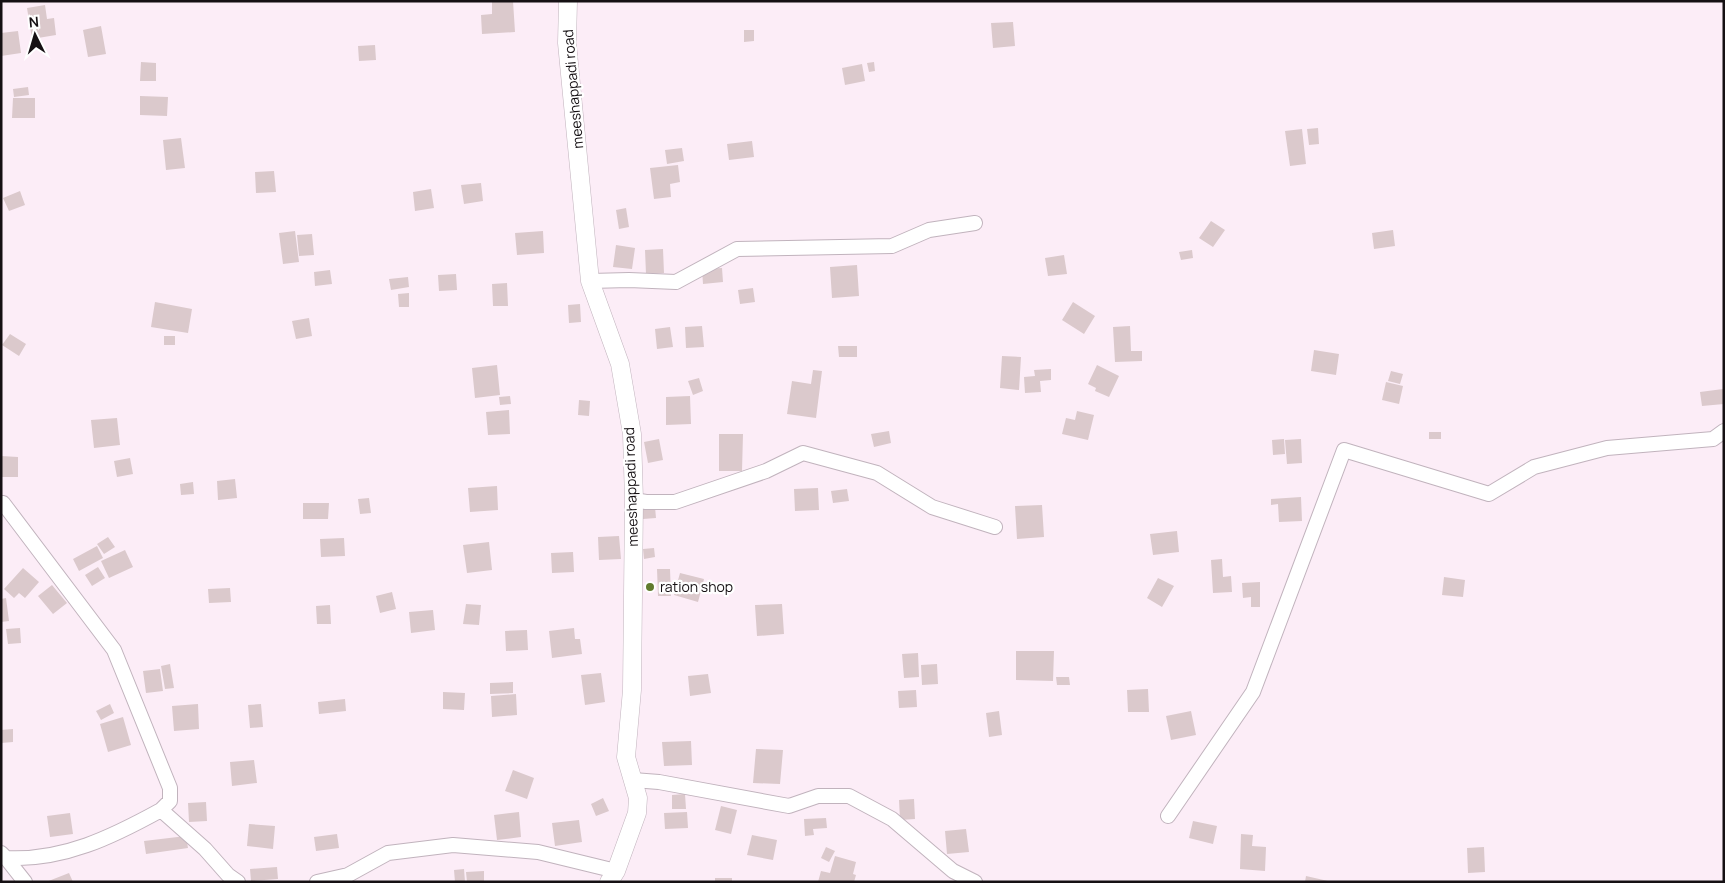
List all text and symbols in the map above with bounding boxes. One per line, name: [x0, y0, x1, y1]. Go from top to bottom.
north arrow: [10, 10, 60, 60]
text: N: [28, 12, 40, 31]
street label: meeshappadi road: [558, 29, 587, 149]
street label: meeshappadi road: [619, 427, 642, 547]
place label: ration shop: [660, 577, 733, 596]
marker: ration shop: [644, 581, 656, 593]

